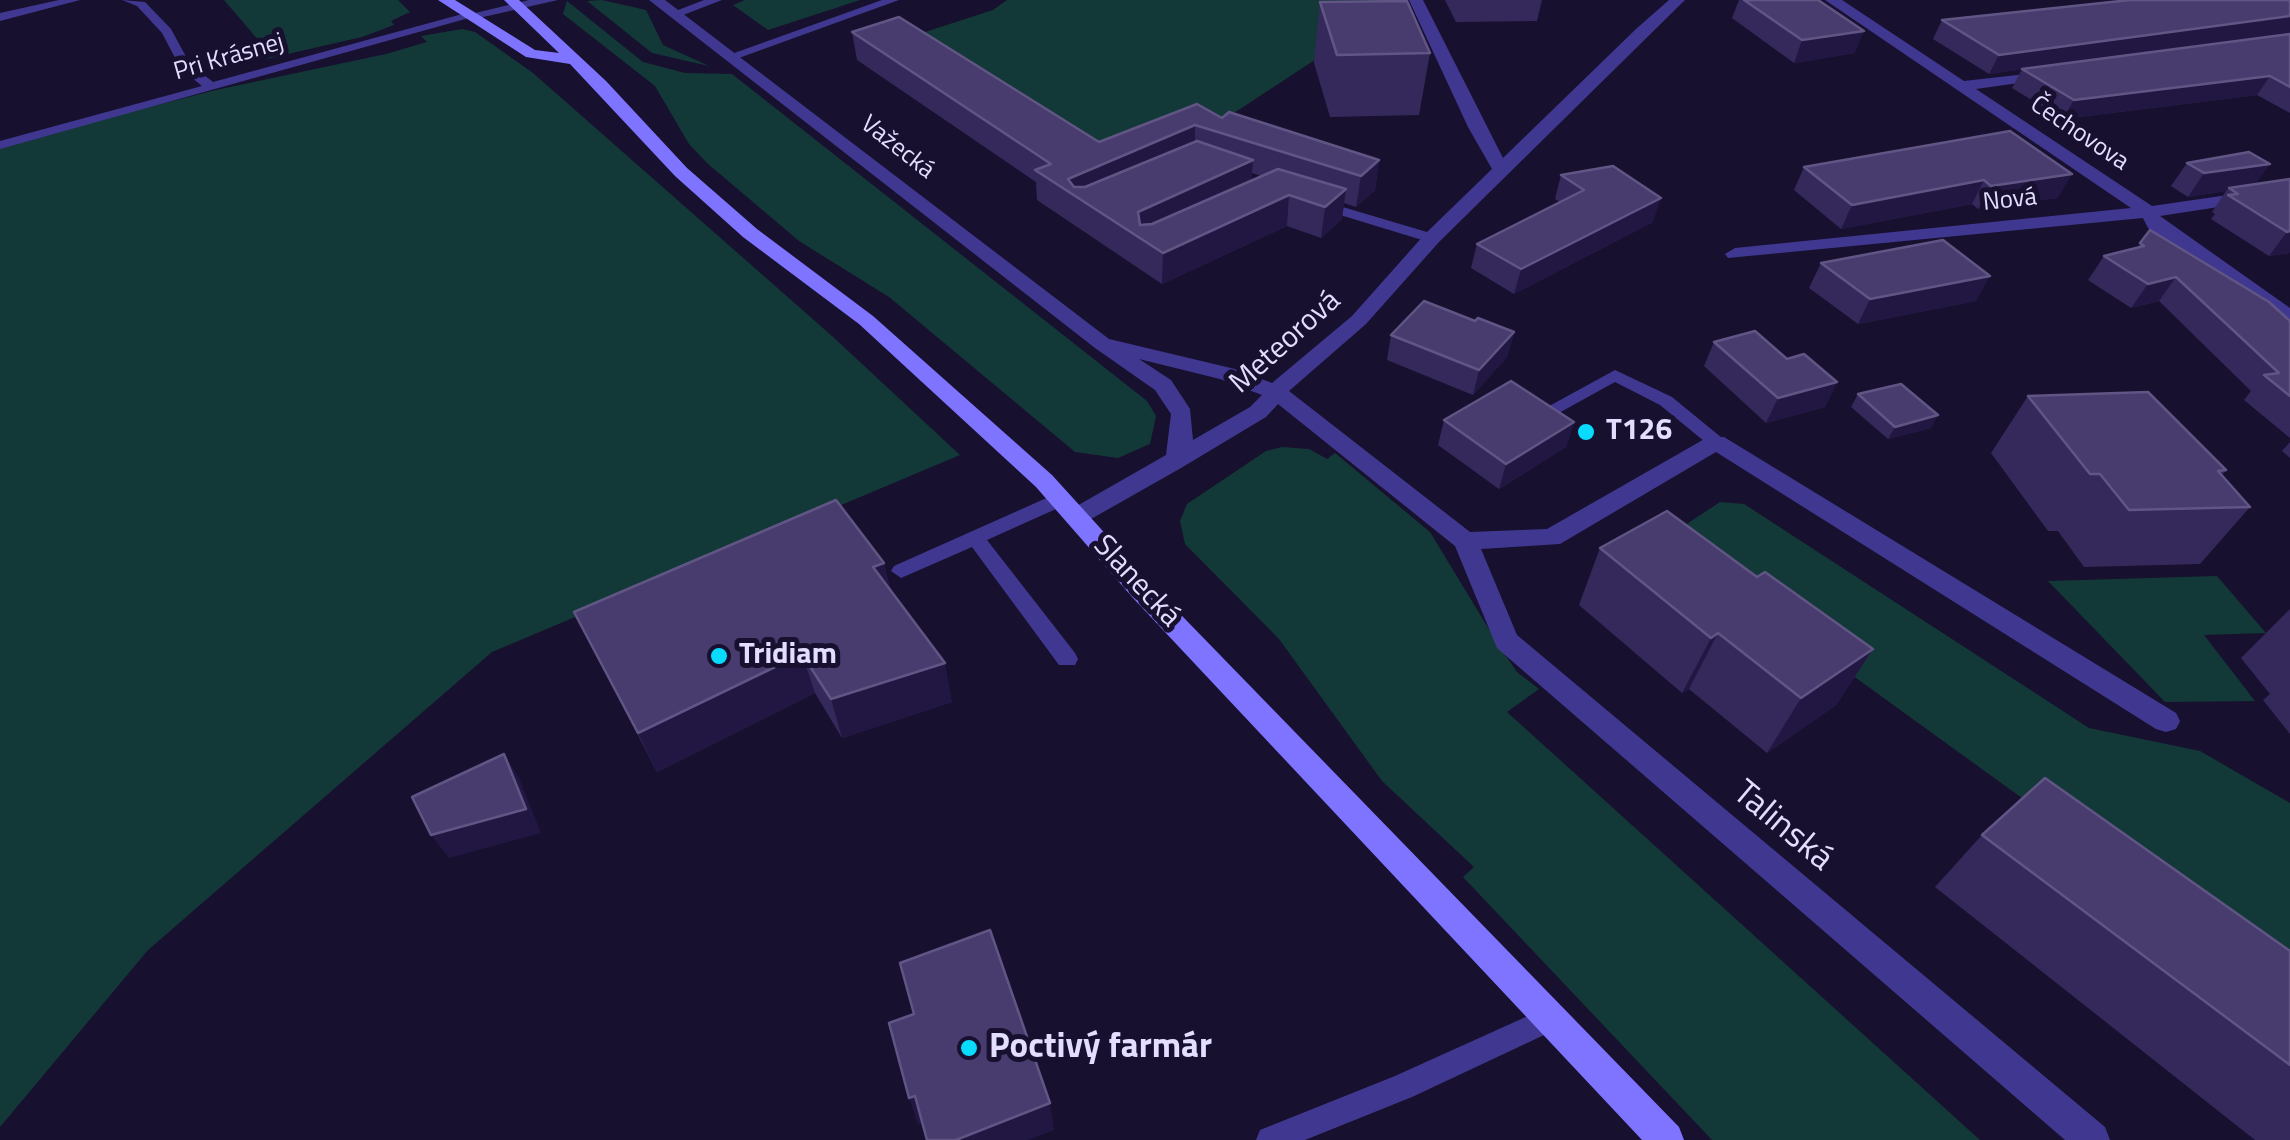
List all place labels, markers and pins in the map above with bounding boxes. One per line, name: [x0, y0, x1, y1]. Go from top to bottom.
place label: T126: [1606, 414, 1672, 450]
marker: T126: [1575, 421, 1597, 443]
place label: Tridiam: [739, 638, 837, 674]
marker: Tridiam: [708, 645, 730, 667]
place label: Poctivý farmár: [989, 1027, 1212, 1069]
marker: Poctivý farmár: [958, 1037, 980, 1059]

